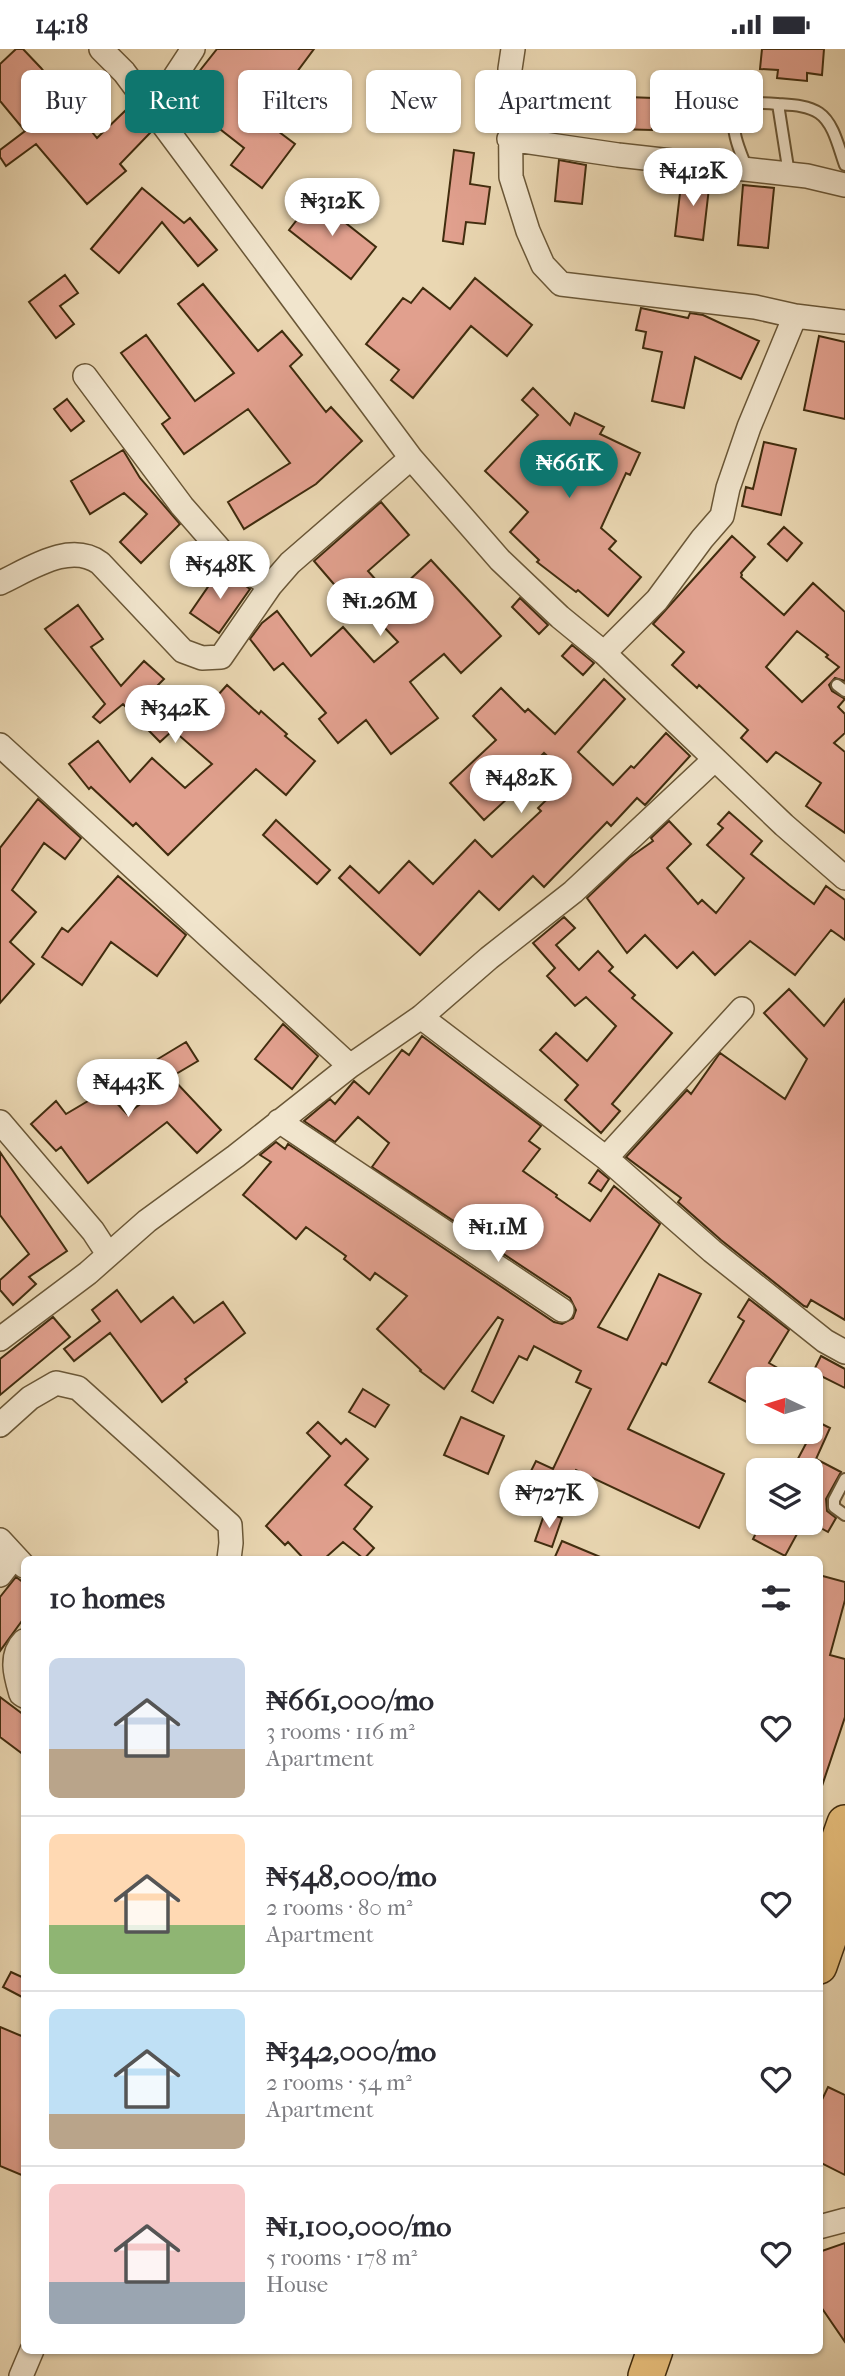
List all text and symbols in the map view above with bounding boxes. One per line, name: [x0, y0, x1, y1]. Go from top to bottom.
text: 14:18: [35, 9, 88, 40]
chip: Buy: [21, 70, 111, 133]
chip: Rent: [125, 70, 224, 133]
chip: Filters: [238, 70, 352, 133]
chip: New: [366, 70, 461, 133]
chip: Apartment: [475, 70, 636, 133]
chip: House: [650, 70, 763, 133]
pin: ₦412K: [644, 149, 742, 208]
text: ₦412K: [660, 157, 726, 184]
pin: ₦312K: [283, 179, 381, 238]
text: ₦312K: [301, 187, 363, 214]
pin: ₦661K: [520, 441, 618, 500]
text: ₦661K: [536, 449, 602, 476]
pin: ₦548K: [171, 541, 269, 601]
text: ₦548K: [186, 550, 254, 577]
pin: ₦1.26M: [323, 579, 437, 638]
text: ₦1.26M: [343, 587, 417, 614]
pin: ₦342K: [126, 685, 224, 745]
text: ₦342K: [141, 694, 209, 721]
pin: ₦482K: [472, 755, 570, 815]
text: ₦482K: [486, 764, 556, 791]
pin: ₦443K: [79, 1059, 177, 1119]
text: ₦443K: [93, 1068, 163, 1095]
pin: ₦1.1M: [449, 1205, 547, 1264]
text: ₦1.1M: [469, 1213, 527, 1240]
north arrow: [746, 1367, 822, 1444]
map controls: [746, 1367, 823, 1535]
button: layers: [746, 1458, 823, 1535]
pin: ₦727K: [500, 1471, 598, 1530]
text: ₦727K: [515, 1479, 583, 1506]
icon: filters: [757, 1579, 795, 1617]
text: 10 homes: [49, 1581, 165, 1616]
text: ₦661,000/mo: [266, 1683, 434, 1718]
icon: home: [105, 1686, 189, 1770]
icon: heart: [757, 1709, 795, 1747]
text: 3 rooms · 116 m²: [266, 1718, 415, 1745]
text: Apartment: [266, 1745, 374, 1772]
text: ₦548,000/mo: [266, 1859, 437, 1894]
icon: home: [105, 1862, 189, 1946]
icon: heart: [757, 1885, 795, 1923]
text: 2 rooms · 80 m²: [266, 1894, 413, 1921]
text: Apartment: [266, 1921, 374, 1948]
text: ₦342,000/mo: [266, 2034, 436, 2069]
icon: home: [105, 2037, 189, 2121]
icon: heart: [757, 2060, 795, 2098]
text: 2 rooms · 54 m²: [266, 2069, 412, 2096]
text: Apartment: [266, 2096, 374, 2123]
text: ₦1,100,000/mo: [266, 2209, 451, 2244]
icon: home: [105, 2212, 189, 2296]
icon: heart: [757, 2235, 795, 2273]
text: 5 rooms · 178 m²: [266, 2244, 417, 2271]
text: House: [266, 2271, 328, 2298]

